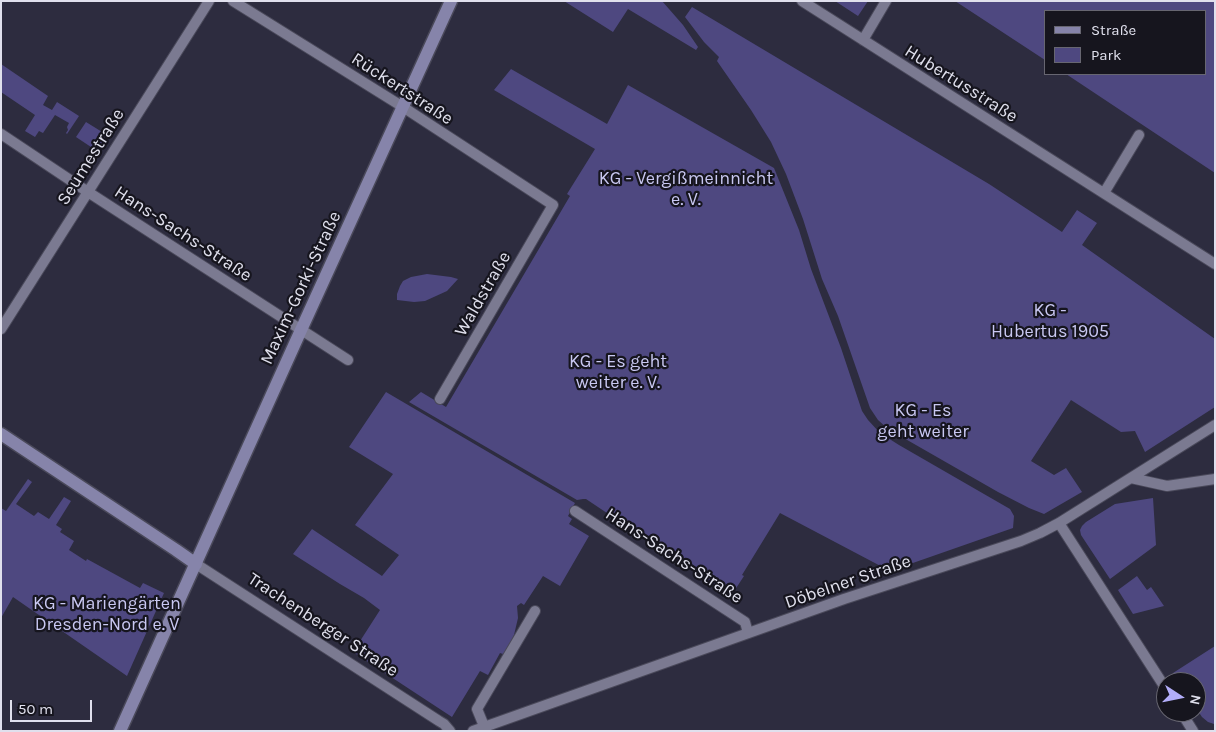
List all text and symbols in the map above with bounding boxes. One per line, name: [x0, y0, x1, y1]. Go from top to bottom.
legend: [1044, 10, 1206, 75]
text: Straße: [1091, 21, 1136, 39]
street label: Hubertusstraße: [900, 41, 1022, 127]
text: Park: [1091, 46, 1121, 64]
street label: Rückertstraße: [347, 48, 457, 130]
street label: Seumestraße: [53, 105, 129, 209]
park label: KG - Vergißmeinnicht e. V.: [599, 168, 773, 210]
street label: Hans-Sachs-Straße: [110, 181, 256, 287]
street label: Maxim-Gorki-Straße: [256, 208, 346, 368]
street label: Waldstraße: [450, 248, 516, 340]
park label: KG - Hubertus 1905: [991, 300, 1109, 342]
park label: KG - Es geht weiter e. V.: [569, 351, 667, 394]
park label: KG - Es geht weiter: [877, 400, 969, 442]
street label: Hans-Sachs-Straße: [601, 503, 747, 609]
street label: Döbelner Straße: [782, 550, 914, 614]
street label: Trachenberger Straße: [244, 568, 402, 682]
park label: KG - Mariengärten Dresden-Nord e. V: [33, 593, 181, 636]
north arrow: [1156, 672, 1206, 722]
scale bar: [12, 690, 95, 722]
text: N: [1186, 693, 1205, 706]
text: 50 m: [18, 700, 53, 718]

